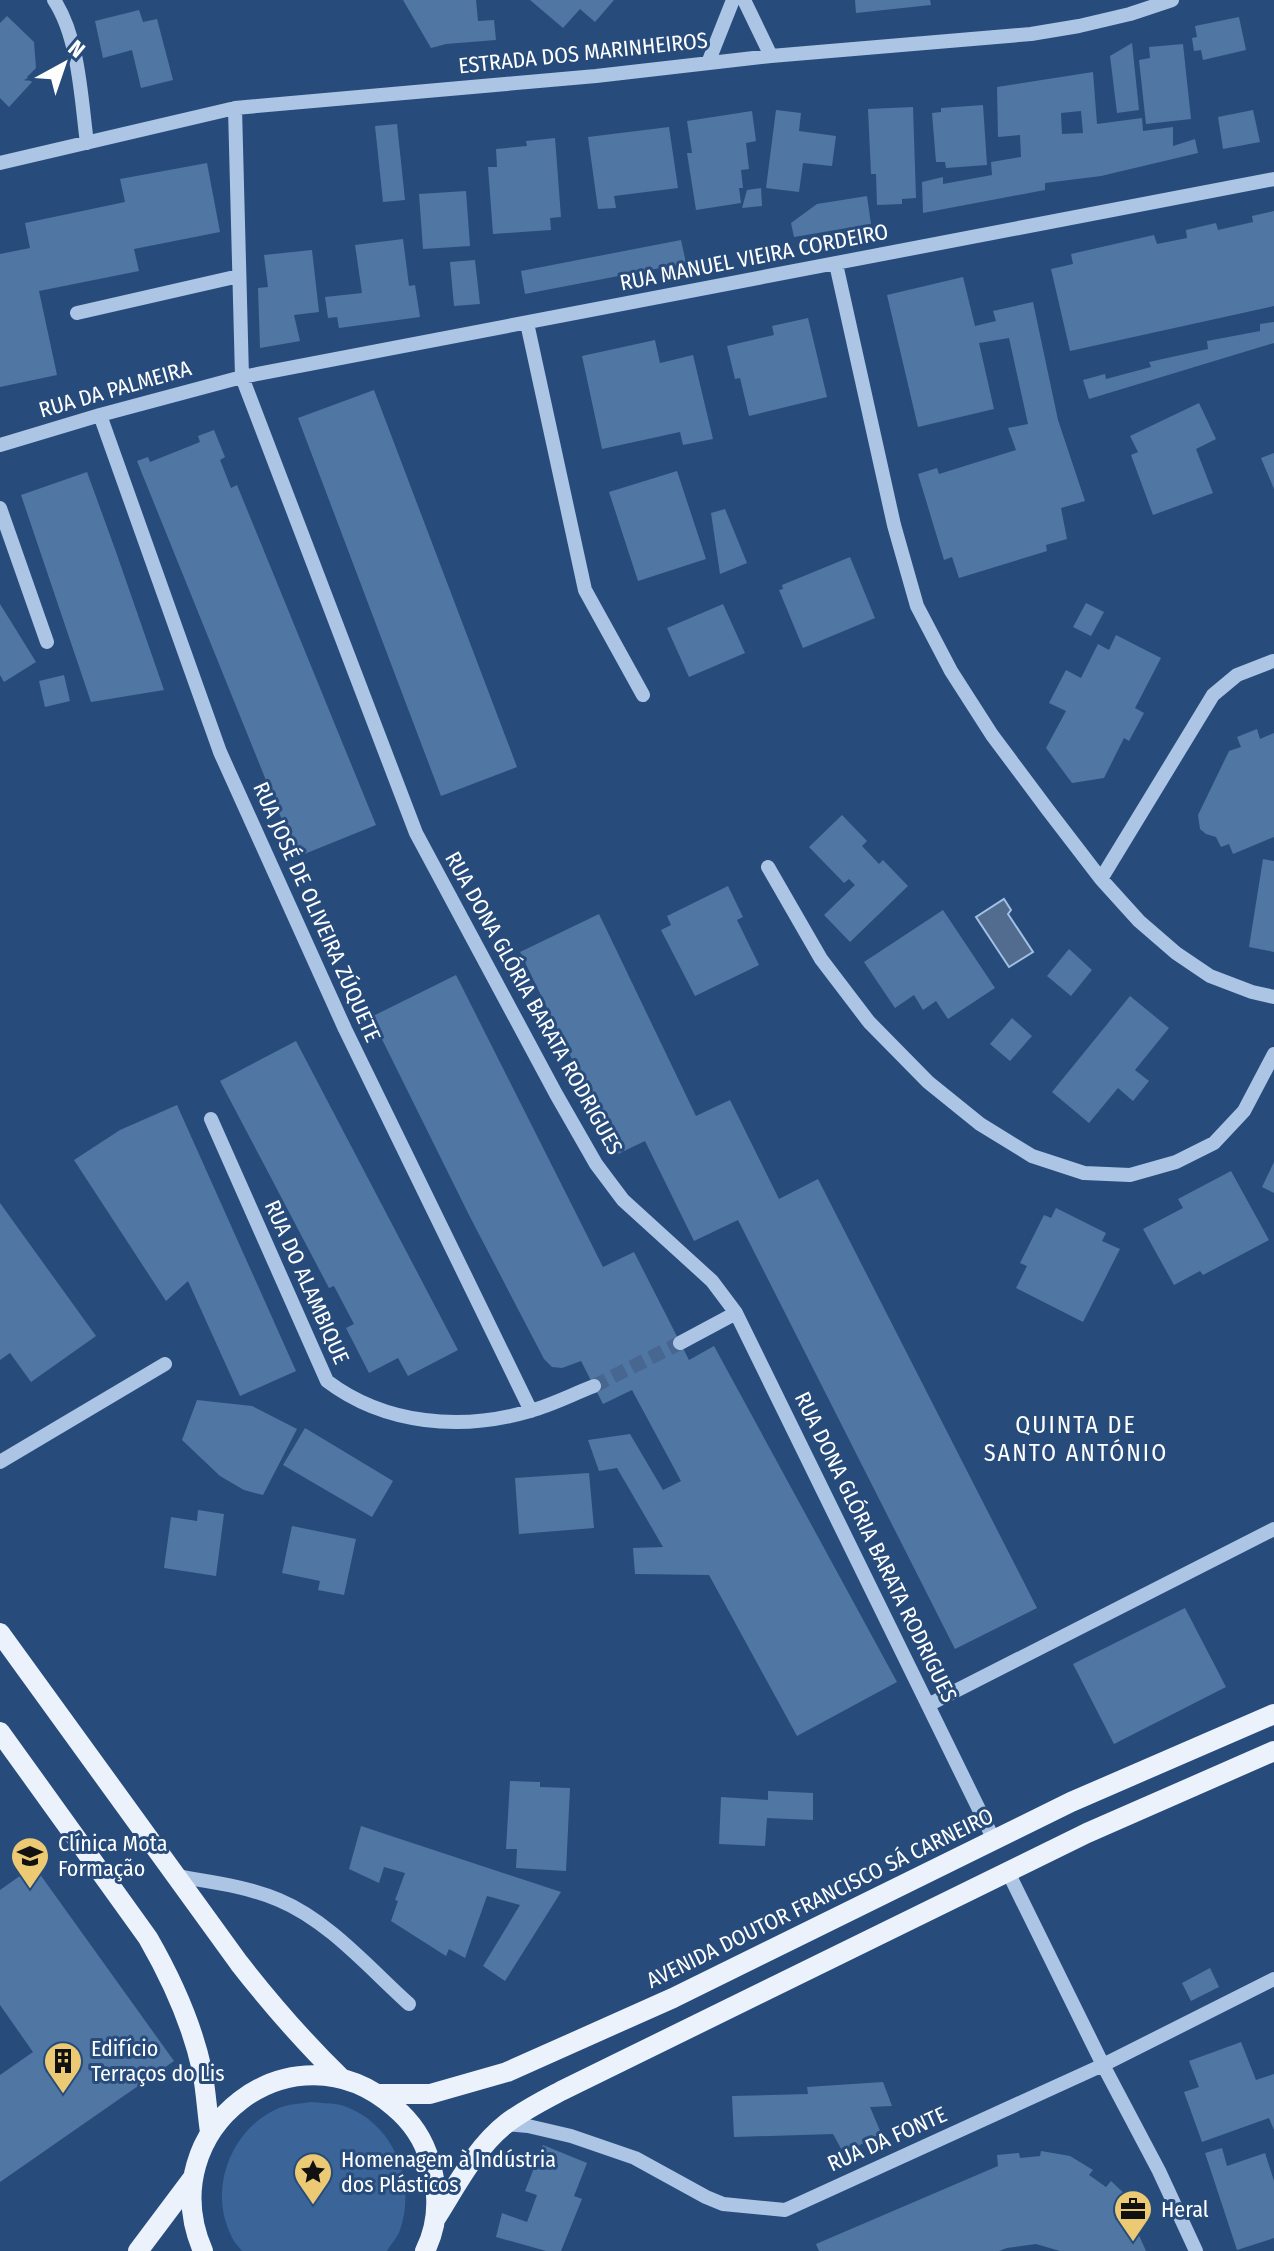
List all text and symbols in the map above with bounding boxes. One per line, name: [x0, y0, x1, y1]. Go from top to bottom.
north arrow: [24, 24, 104, 104]
street label: ESTRADA DOS MARINHEIROS: [457, 26, 709, 80]
text: N: [63, 34, 90, 64]
street label: RUA MANUEL VIEIRA CORDEIRO: [618, 218, 890, 296]
street label: RUA DA PALMEIRA: [36, 354, 195, 424]
street label: RUA JOSÉ DE OLIVEIRA ZÚQUETE: [247, 778, 387, 1046]
street label: RUA DONA GLÓRIA BARATA RODRIGUES: [439, 847, 629, 1159]
street label: RUA DO ALAMBIQUE: [259, 1196, 355, 1368]
street label: RUA DONA GLÓRIA BARATA RODRIGUES: [789, 1387, 963, 1707]
district label: QUINTA DE SANTO ANTÓNIO: [984, 1411, 1168, 1467]
street label: AVENIDA DOUTOR FRANCISCO SÁ CARNEIRO: [642, 1802, 998, 1994]
place label: Clínica Mota Formação: [58, 1830, 168, 1882]
school or university icon: Clínica Mota Formação: [9, 1835, 51, 1890]
place label: Edifício Terraços do Lis: [91, 2035, 225, 2087]
building icon: Edifício Terraços do Lis: [42, 2040, 84, 2095]
street label: RUA DA FONTE: [823, 2101, 951, 2177]
place label: Homenagem à Indústria dos Plásticos: [341, 2146, 556, 2198]
place icon: Homenagem à Indústria dos Plásticos: [292, 2151, 334, 2206]
office icon: Heral: [1112, 2188, 1154, 2243]
place label: Heral: [1161, 2196, 1209, 2223]

